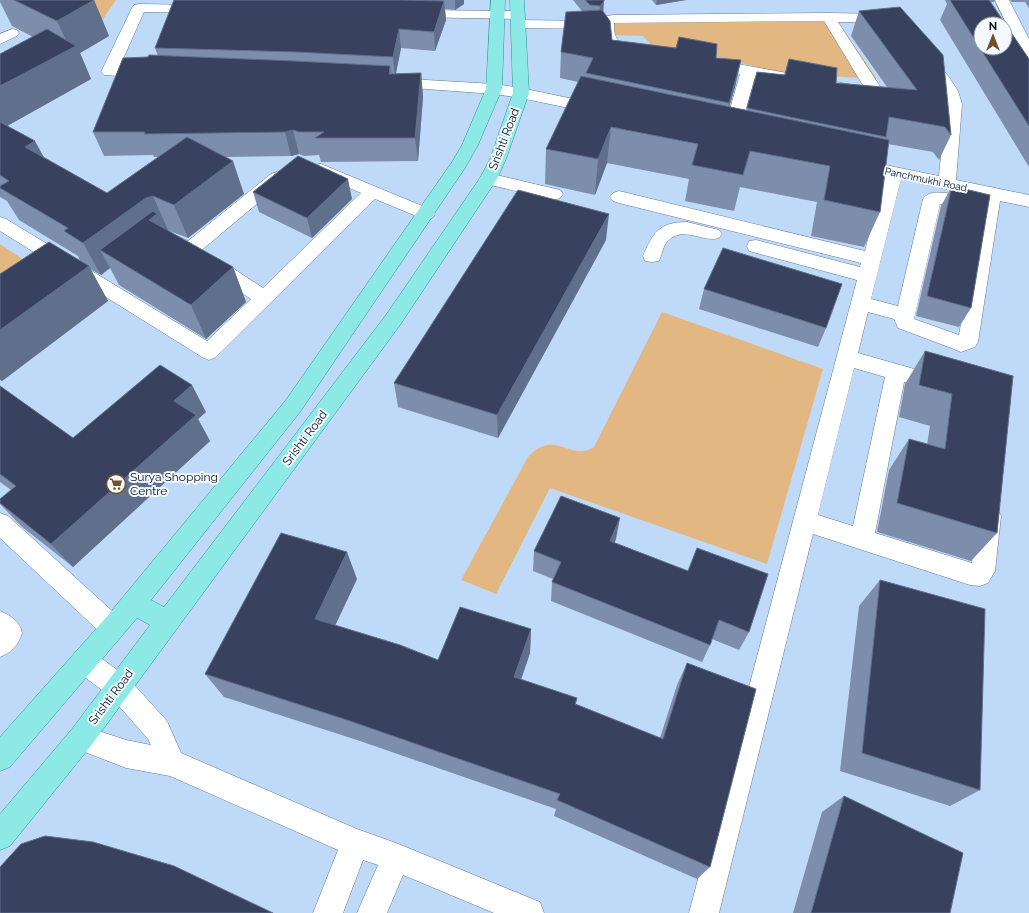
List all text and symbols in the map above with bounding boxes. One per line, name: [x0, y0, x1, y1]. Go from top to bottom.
north arrow: [973, 16, 1013, 56]
text: N: [989, 20, 997, 33]
street label: Srishti Road: [486, 106, 522, 172]
street label: Panchmukhi Road: [884, 165, 968, 194]
street label: Srishti Road: [280, 408, 330, 468]
place label: Surya Shopping Centre: [130, 470, 218, 498]
supermarket icon: Surya Shopping Centre: [105, 473, 127, 495]
street label: Srishti Road: [86, 667, 136, 727]

